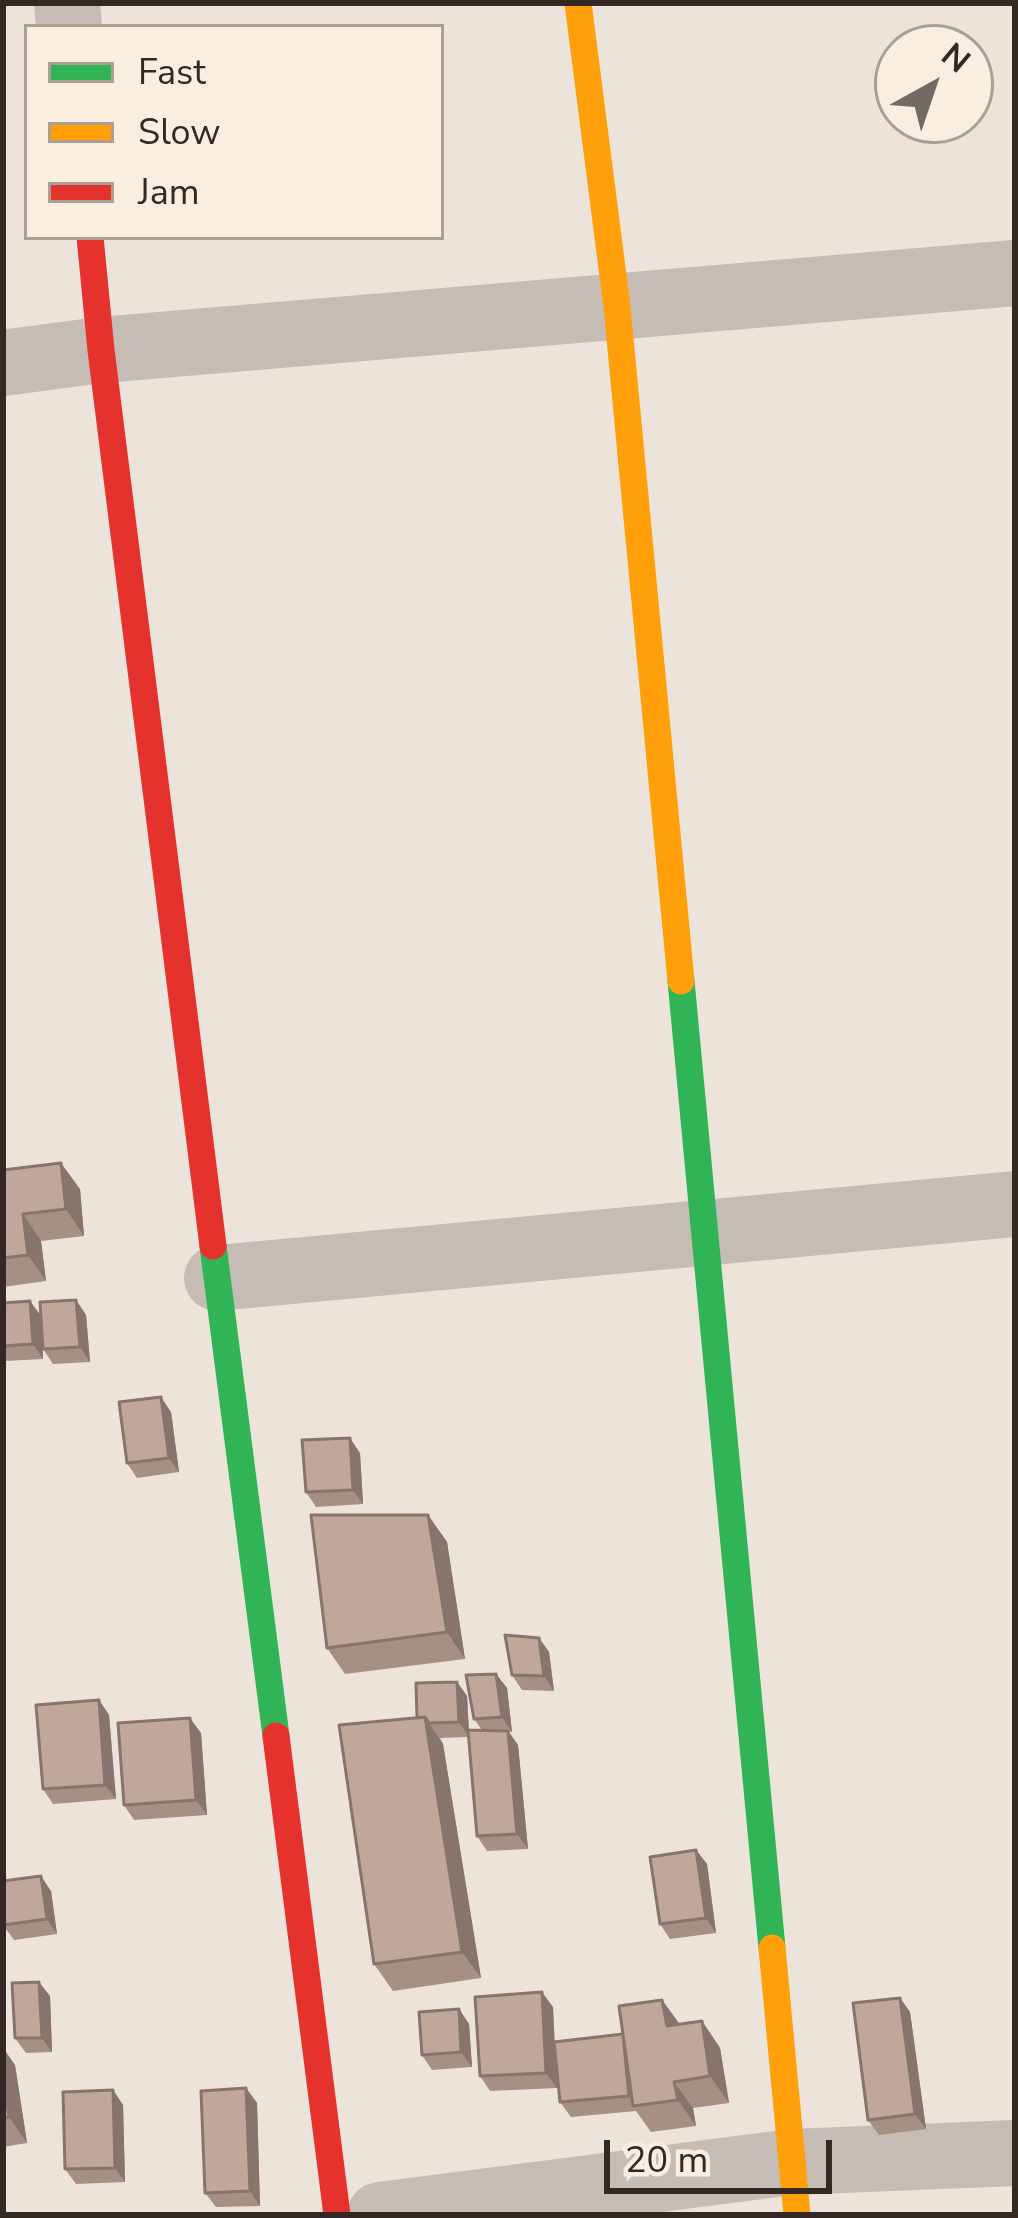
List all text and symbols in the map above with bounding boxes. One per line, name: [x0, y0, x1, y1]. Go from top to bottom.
legend: [24, 24, 444, 240]
north arrow: [874, 24, 994, 144]
text: N: [932, 33, 979, 84]
text: Fast: [138, 48, 206, 97]
text: Slow: [138, 108, 221, 157]
text: Jam: [138, 168, 200, 217]
scale bar: [610, 2116, 838, 2190]
text: 20 m: [625, 2136, 708, 2185]

